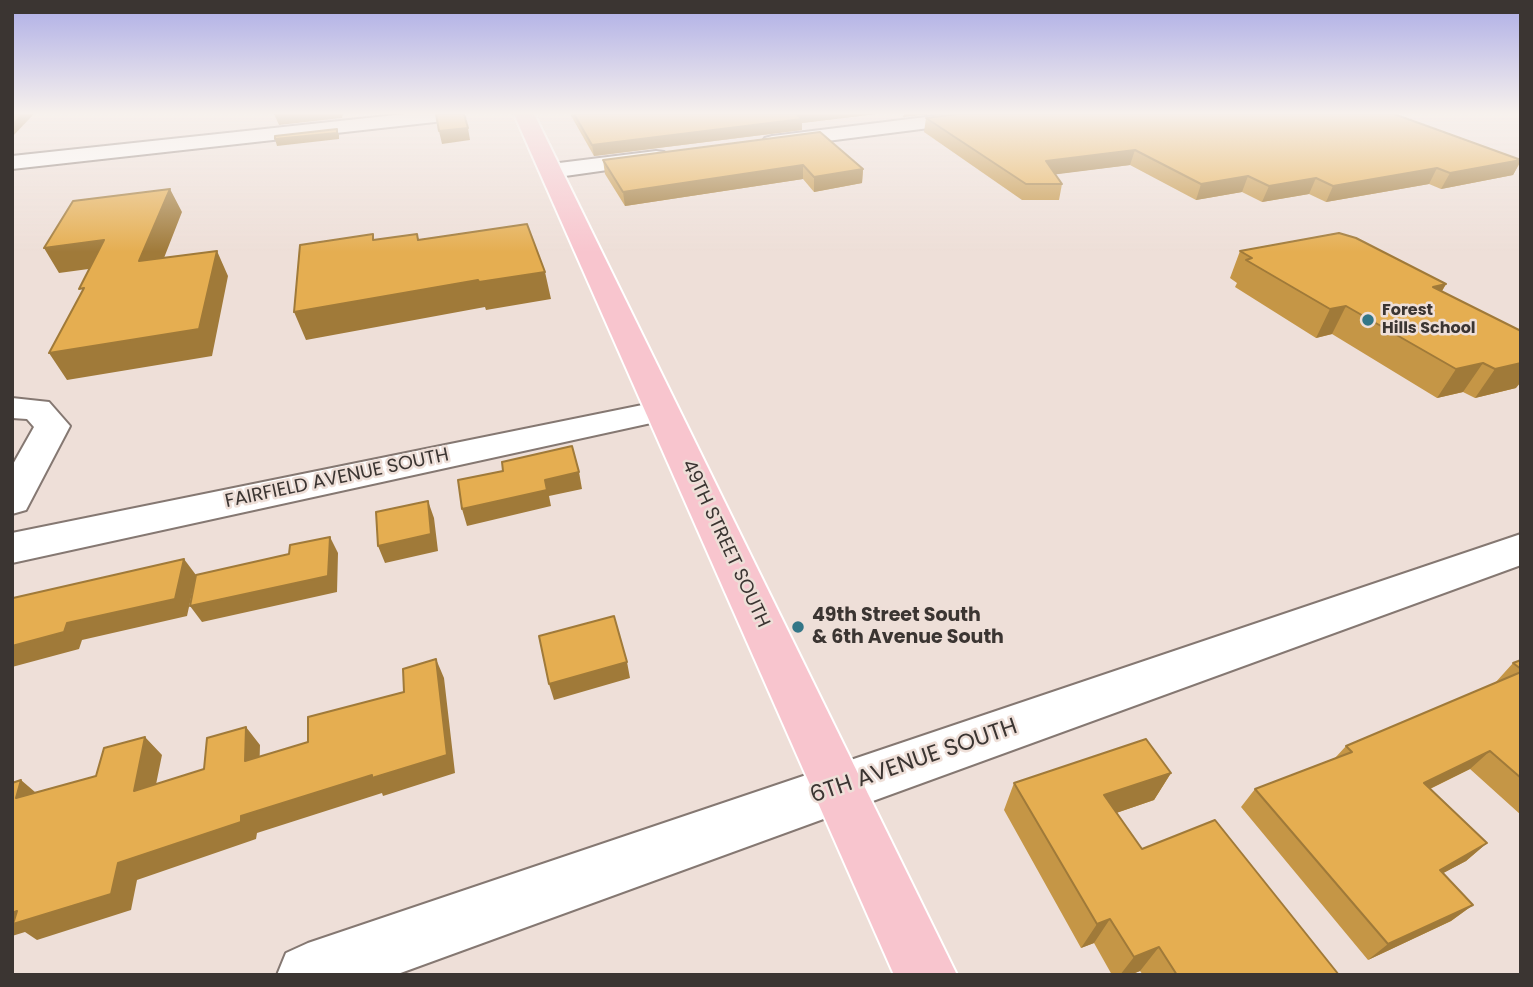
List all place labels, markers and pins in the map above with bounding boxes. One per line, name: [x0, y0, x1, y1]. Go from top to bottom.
place label: Forest Hills School: [1382, 301, 1476, 339]
marker: Forest Hills School: [1360, 312, 1376, 328]
place label: 49th Street South & 6th Avenue South: [812, 605, 1004, 649]
marker: 49th Street South & 6th Avenue South: [790, 619, 806, 635]

